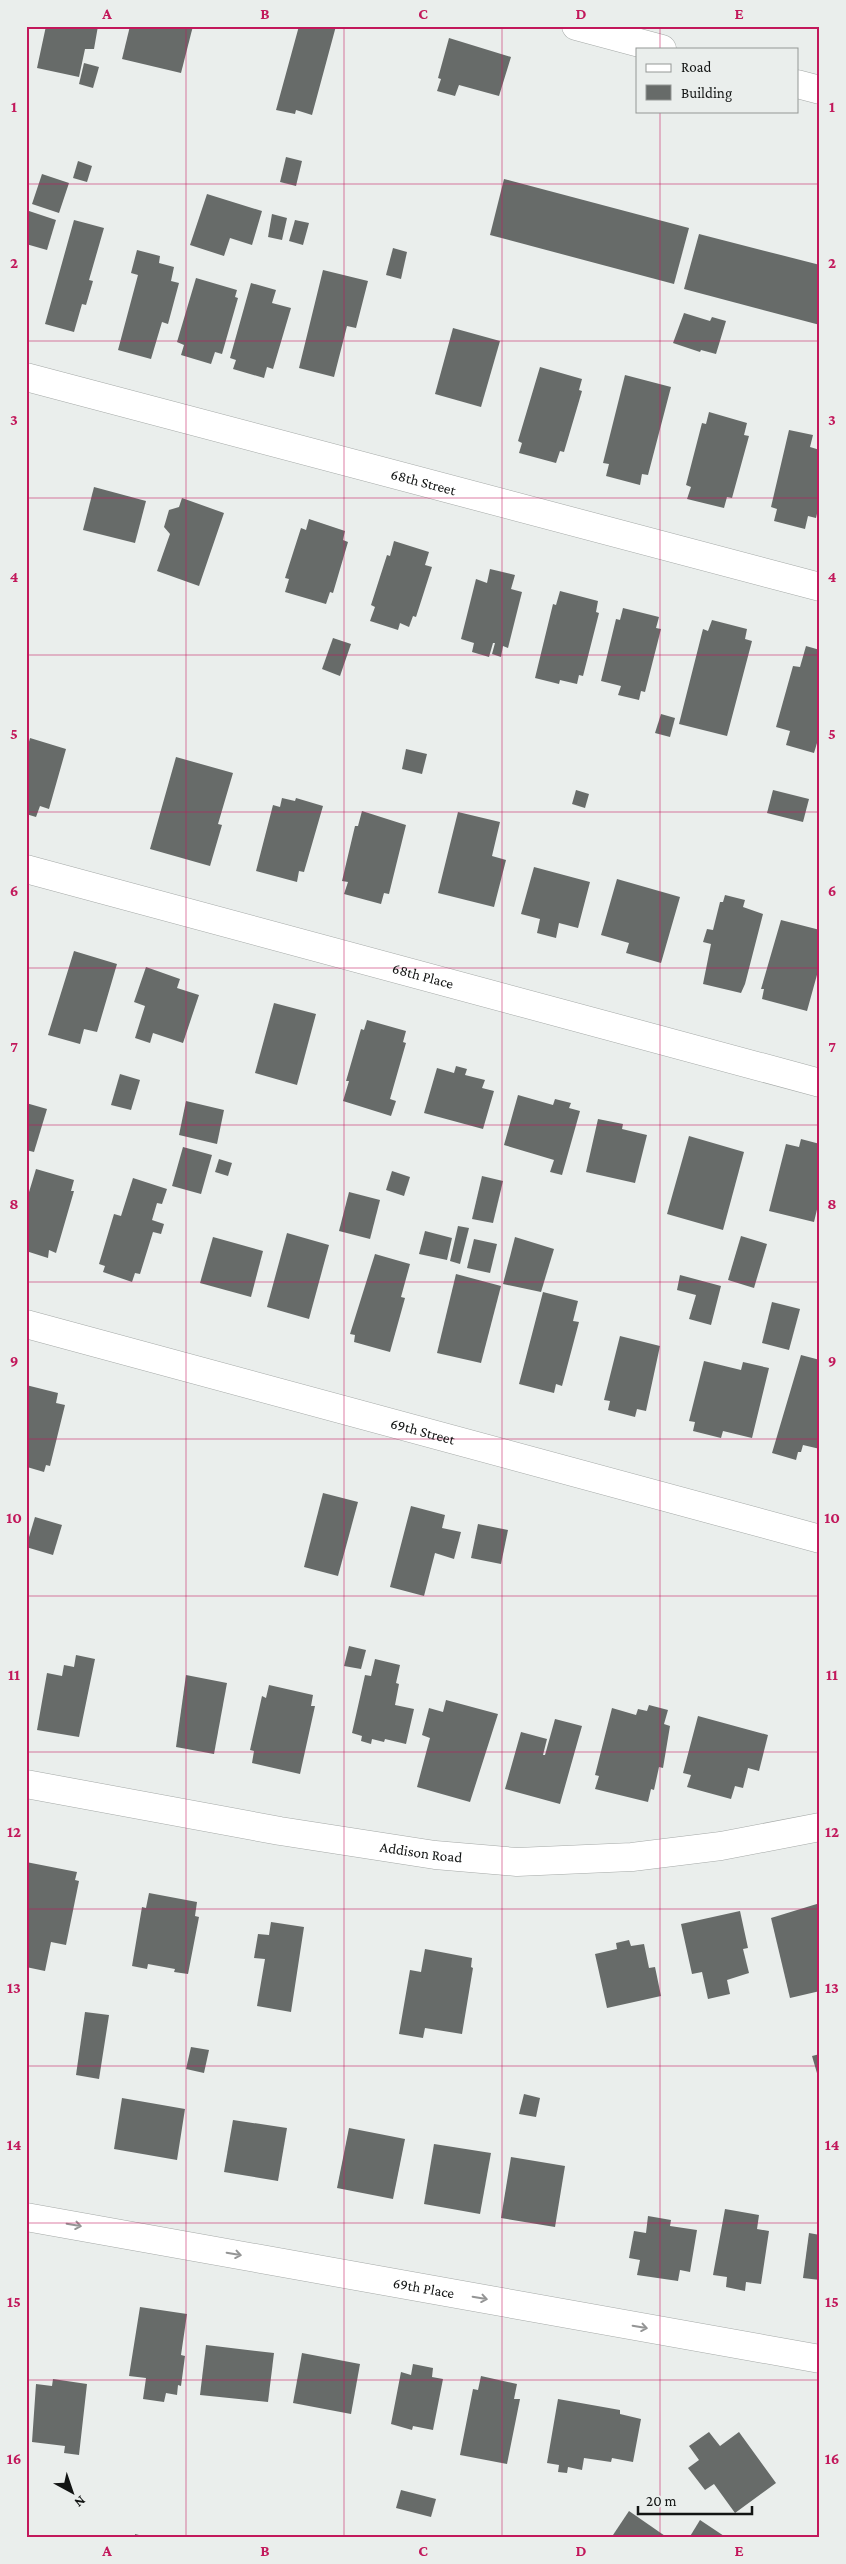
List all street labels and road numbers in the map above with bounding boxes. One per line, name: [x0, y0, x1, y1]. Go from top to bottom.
street label: 68th Street: [389, 466, 459, 499]
street label: 68th Place: [391, 960, 456, 992]
street label: 69th Street: [389, 1415, 458, 1448]
street label: Addison Road: [379, 1839, 463, 1865]
street label: 69th Place: [392, 2275, 456, 2302]

